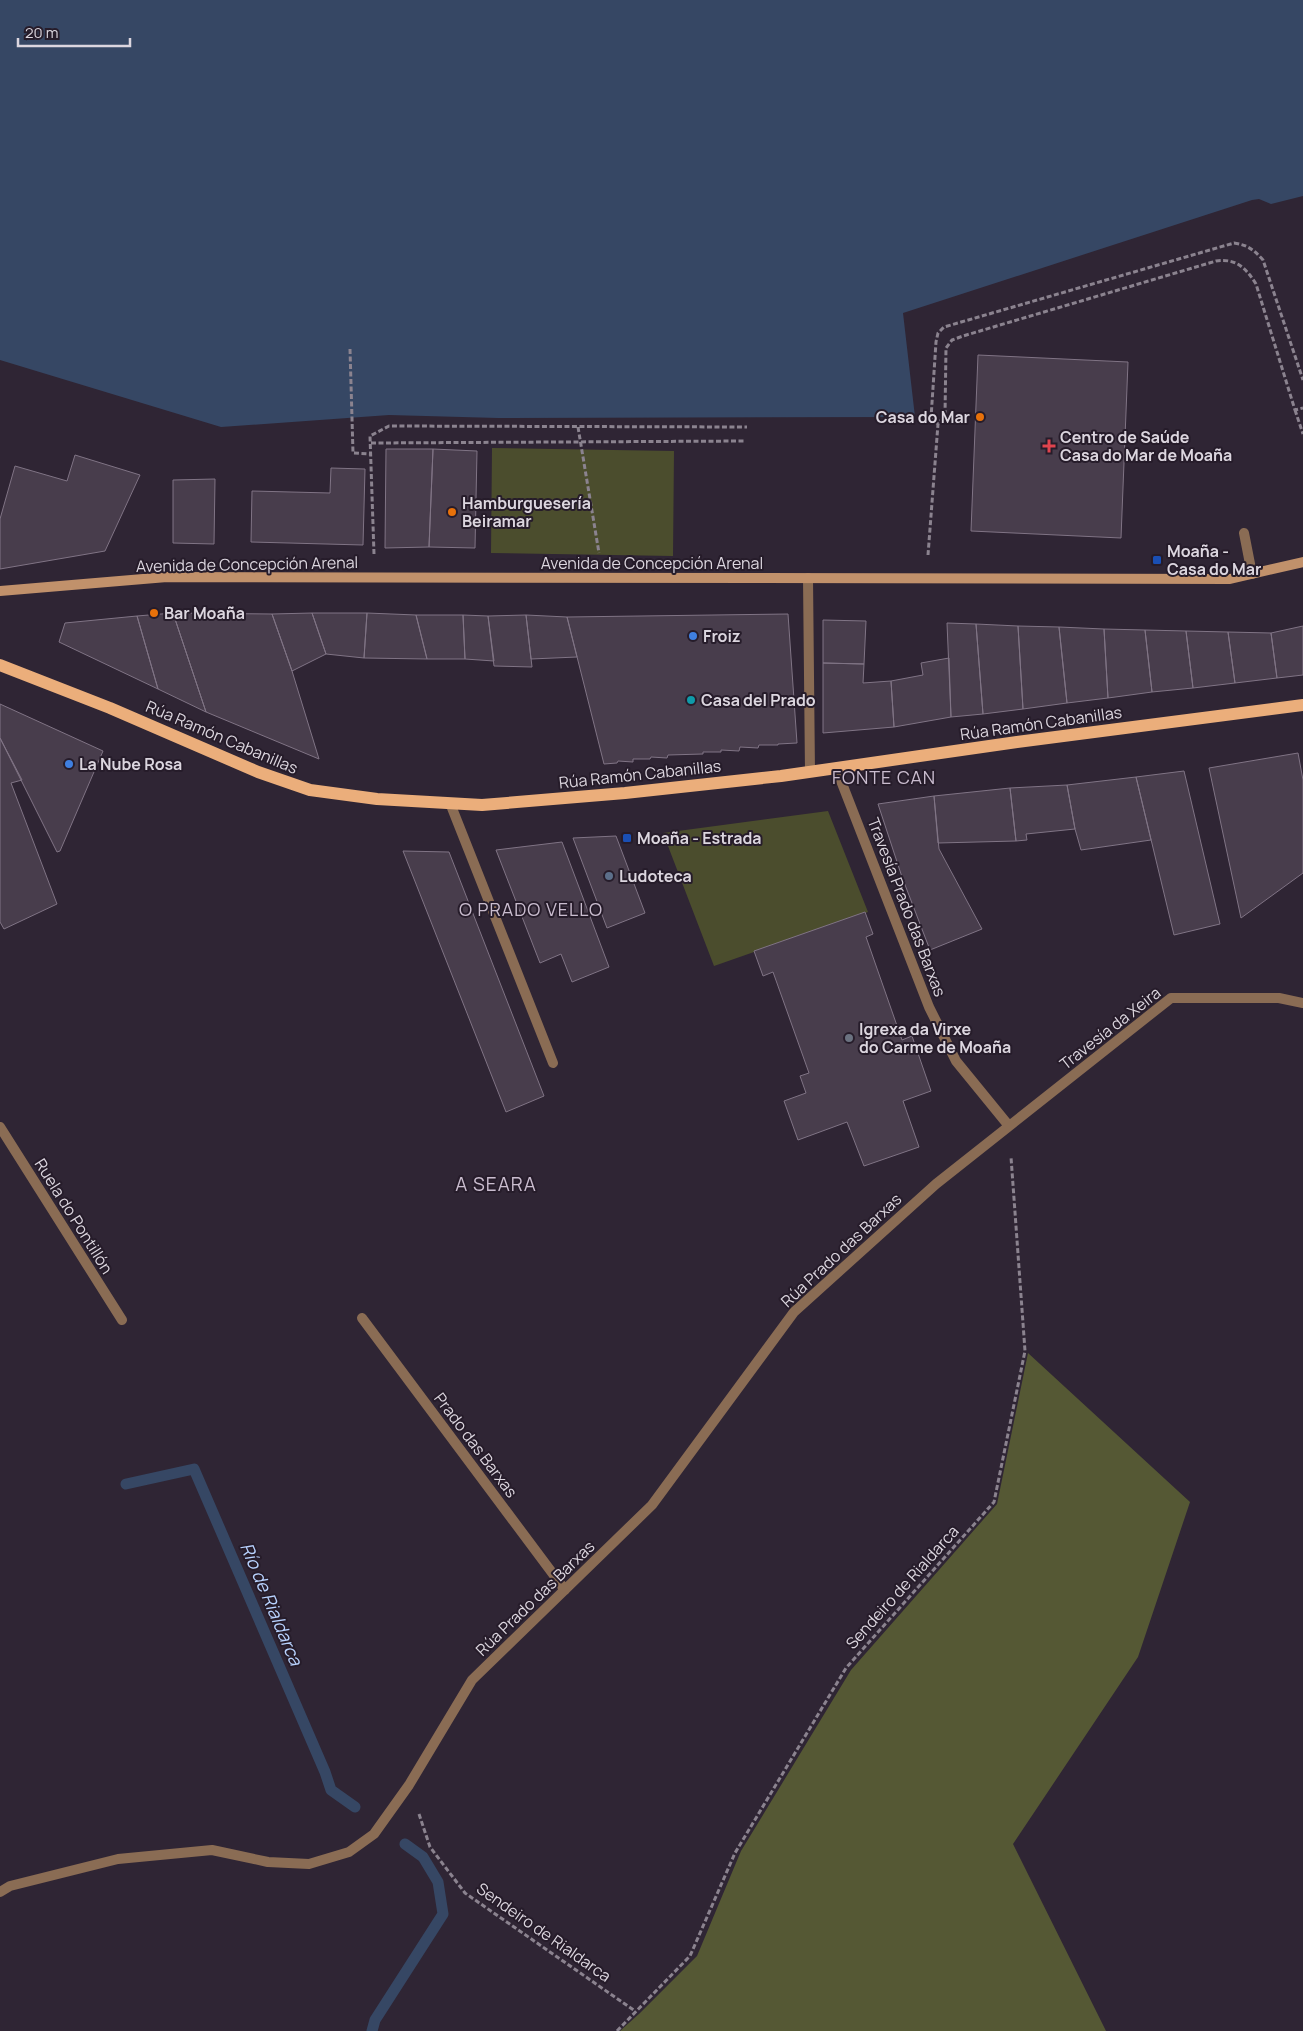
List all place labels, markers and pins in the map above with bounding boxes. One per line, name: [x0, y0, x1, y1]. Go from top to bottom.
place label: Casa do Mar: [876, 406, 970, 428]
marker: Casa do Mar: [974, 411, 986, 423]
place label: Centro de Saúde Casa do Mar de Moaña: [1060, 426, 1232, 466]
marker: Centro de Saúde Casa do Mar de Moaña: [1042, 439, 1056, 453]
place label: Hamburguesería Beiramar: [462, 492, 591, 532]
marker: Hamburguesería Beiramar: [446, 506, 458, 518]
place label: Moaña - Casa do Mar: [1167, 540, 1261, 580]
marker: Moaña - Casa do Mar: [1151, 554, 1163, 566]
place label: Bar Moaña: [164, 602, 245, 624]
marker: Bar Moaña: [148, 607, 160, 619]
place label: Froiz: [703, 625, 741, 647]
marker: Froiz: [687, 630, 699, 642]
place label: Casa del Prado: [701, 689, 816, 711]
marker: Casa del Prado: [685, 694, 697, 706]
place label: La Nube Rosa: [79, 753, 182, 775]
marker: La Nube Rosa: [63, 758, 75, 770]
place label: Moaña - Estrada: [637, 827, 762, 849]
marker: Moaña - Estrada: [621, 832, 633, 844]
place label: Ludoteca: [619, 865, 692, 887]
marker: Ludoteca: [603, 870, 615, 882]
place label: Igrexa da Virxe do Carme de Moaña: [859, 1018, 1011, 1058]
marker: Igrexa da Virxe do Carme de Moaña: [843, 1032, 855, 1044]

